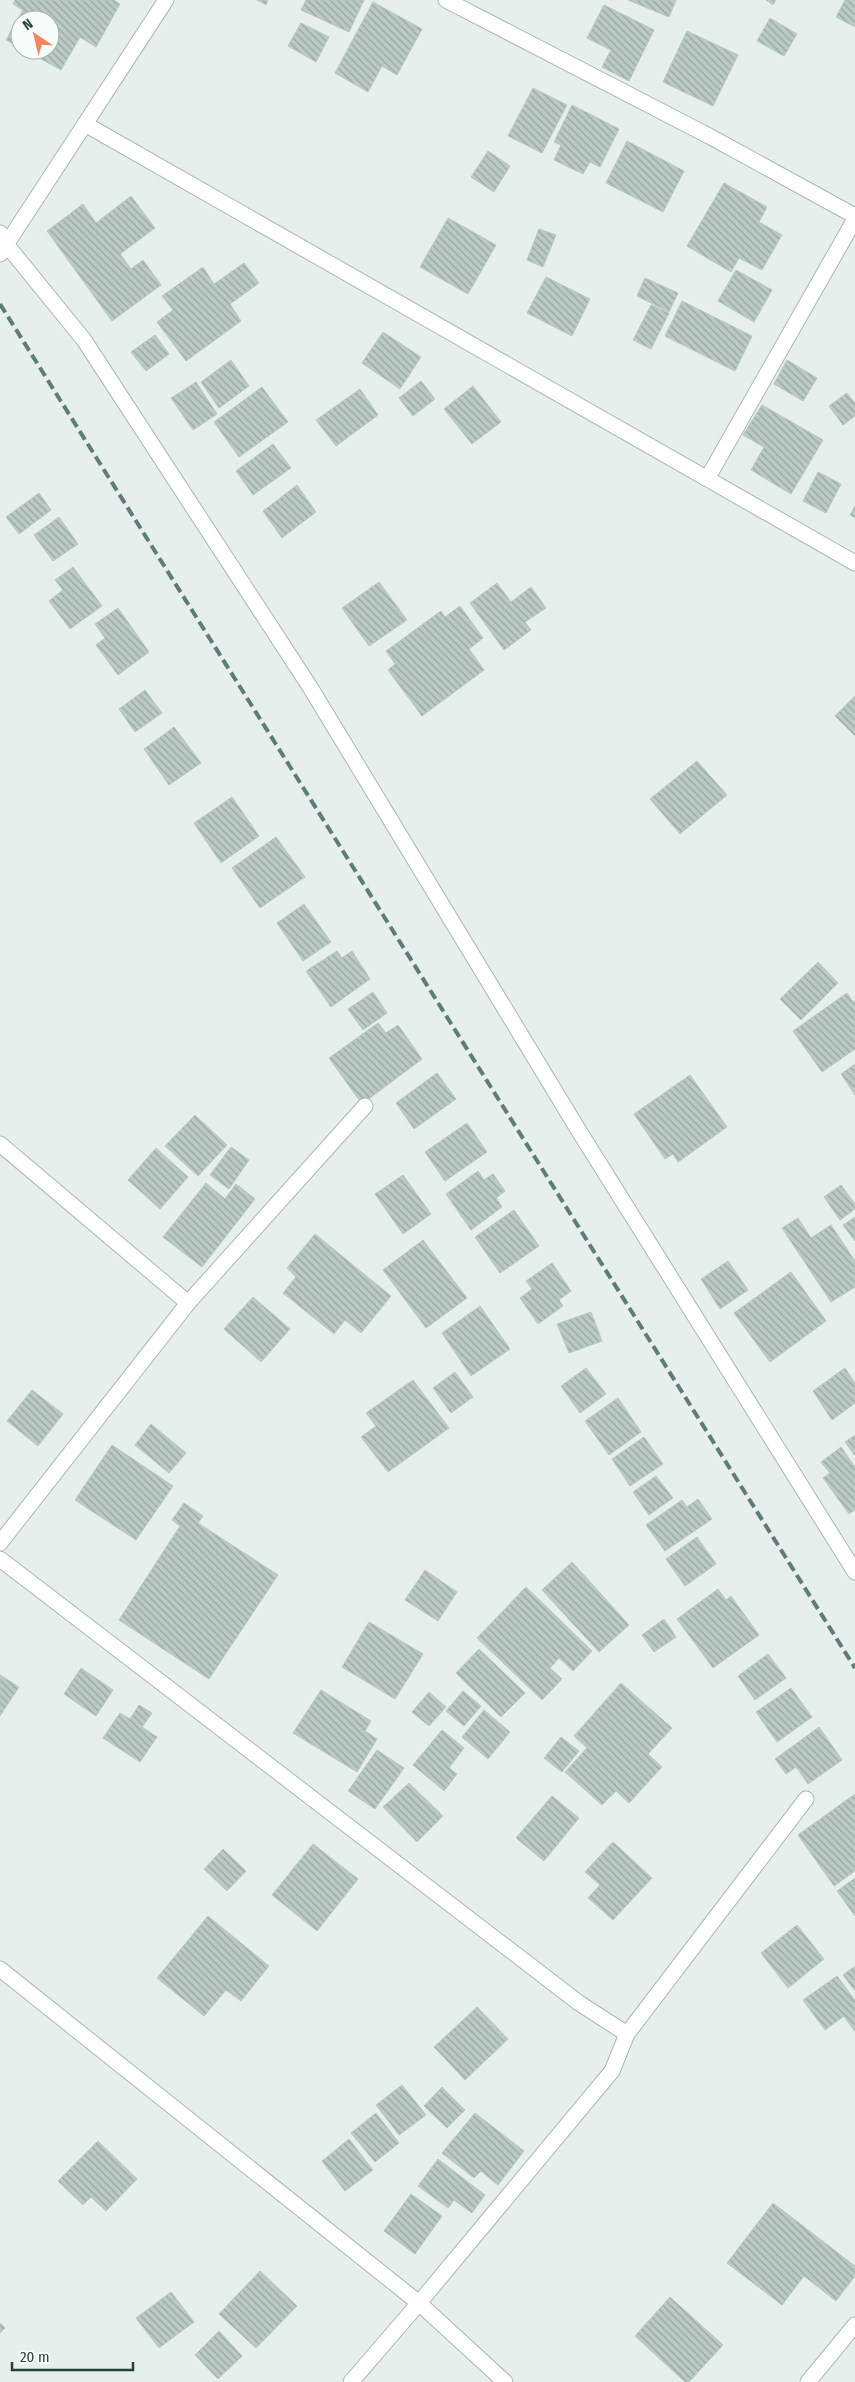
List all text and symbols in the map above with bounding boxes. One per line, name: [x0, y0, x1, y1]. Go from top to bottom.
north arrow: [10, 10, 60, 60]
text: N: [20, 15, 36, 34]
scale bar: [12, 2340, 134, 2372]
text: 20 m: [20, 2348, 50, 2366]

